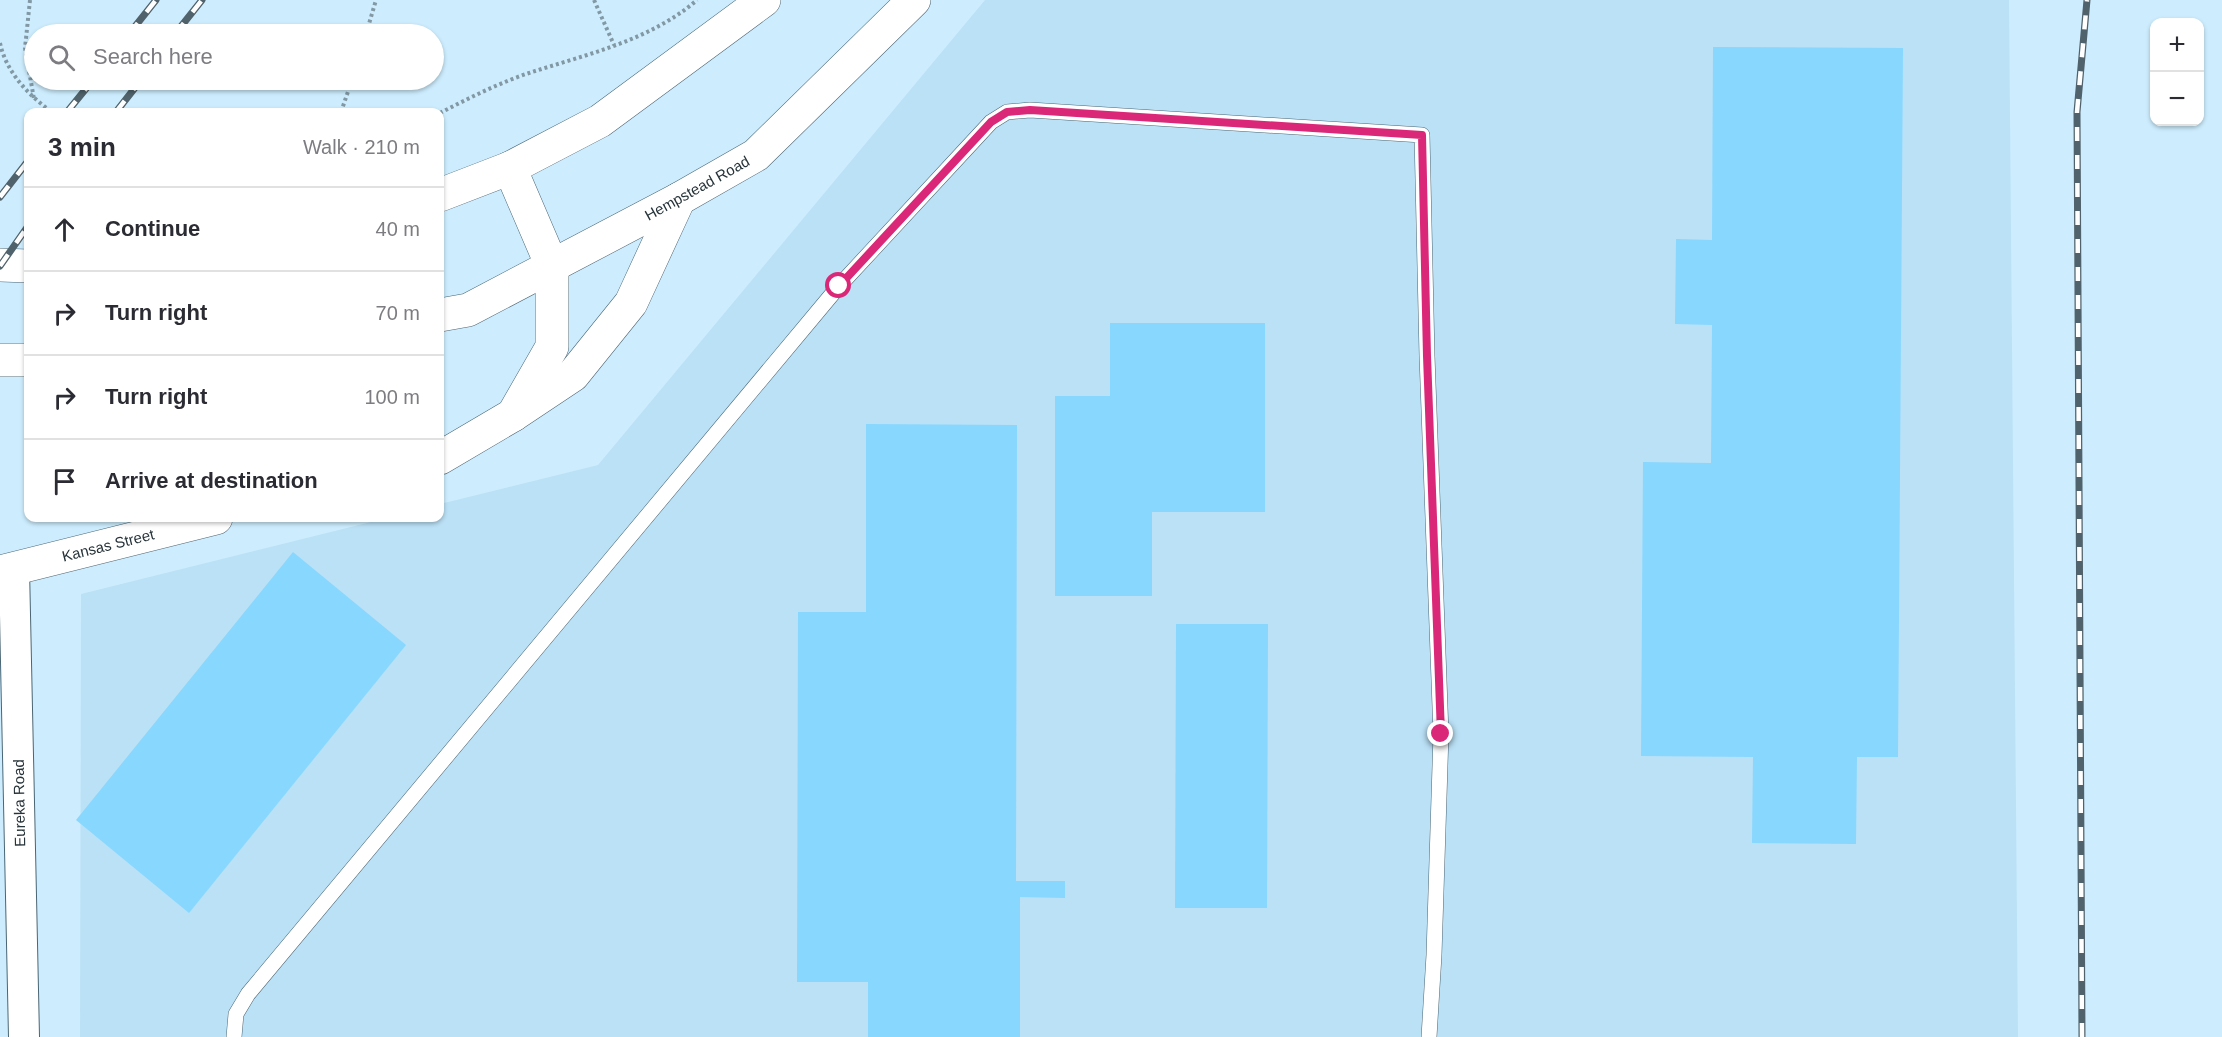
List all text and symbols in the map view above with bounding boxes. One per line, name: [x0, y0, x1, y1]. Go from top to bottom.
map controls: [2150, 18, 2204, 126]
button: +: [2150, 18, 2204, 72]
search box: [24, 24, 444, 90]
icon: search: [45, 41, 78, 74]
text: Search here: [93, 44, 213, 69]
button: −: [2150, 72, 2204, 126]
text: 3 min: [48, 132, 116, 162]
text: Walk · 210 m: [303, 136, 420, 158]
street label: Hempstead Road: [642, 152, 752, 224]
icon: ahead: [48, 213, 81, 246]
text: Continue: [105, 216, 200, 241]
text: 40 m: [376, 218, 420, 240]
route start: [825, 272, 851, 298]
icon: right: [48, 297, 81, 330]
text: Turn right: [105, 300, 207, 325]
text: 70 m: [376, 302, 420, 324]
icon: right: [48, 381, 81, 414]
text: Turn right: [105, 384, 207, 409]
text: 100 m: [364, 386, 420, 408]
icon: arrive: [48, 465, 81, 498]
text: Arrive at destination: [105, 468, 318, 493]
street label: Kansas Street: [60, 525, 157, 565]
route end: [1427, 720, 1453, 746]
street label: Eureka Road: [10, 759, 28, 847]

